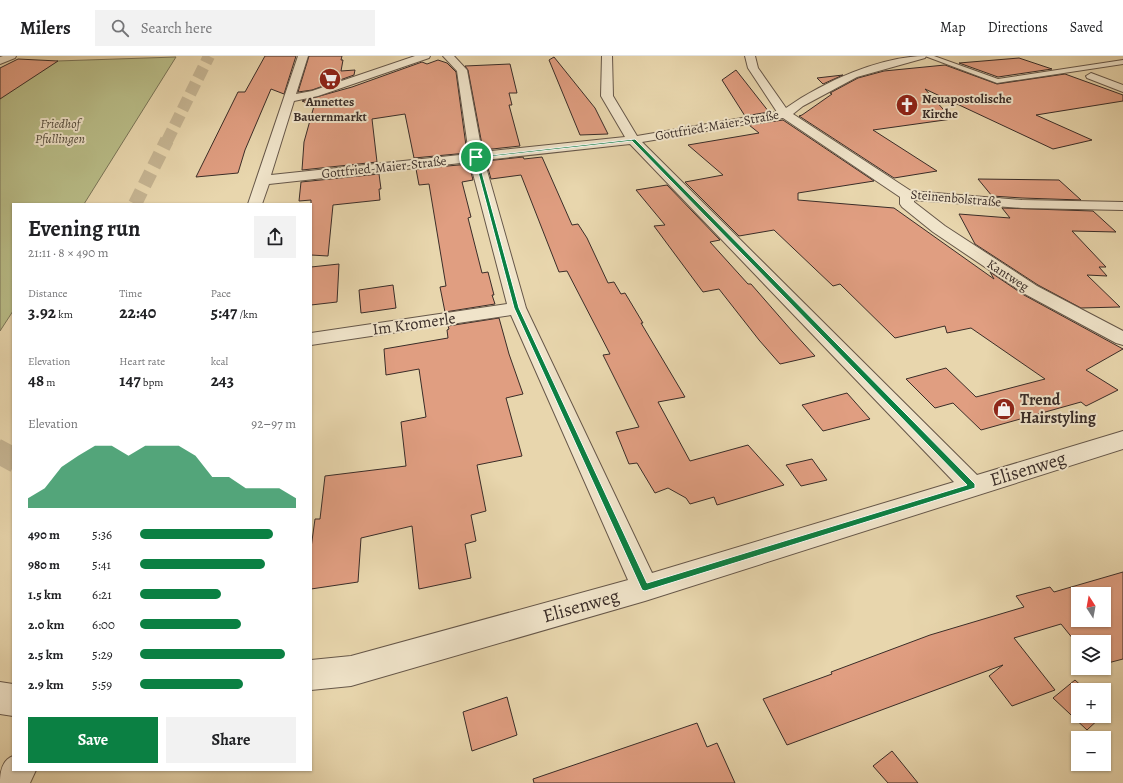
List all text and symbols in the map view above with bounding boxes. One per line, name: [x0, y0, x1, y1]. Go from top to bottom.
search box: [95, 10, 375, 46]
text: Milers: [20, 15, 71, 41]
icon: search: [109, 17, 131, 39]
text: Search here: [141, 18, 212, 38]
text: Map: [940, 18, 966, 37]
text: Directions: [988, 18, 1048, 37]
text: Saved: [1070, 18, 1103, 37]
supermarket icon: Annettes Bauernmarkt: [317, 66, 343, 92]
place label: Neuapostolische Kirche: [922, 90, 1012, 122]
church icon: Neuapostolische Kirche: [894, 92, 920, 118]
place label: Annettes Bauernmarkt: [293, 93, 367, 125]
street label: Gottfried-Maier-Straße: [654, 106, 780, 144]
park label: Friedhof Pfullingen: [35, 115, 85, 147]
pin: [459, 140, 493, 174]
icon: arrive: [465, 146, 487, 168]
street label: Gottfried-Maier-Straße: [321, 152, 447, 182]
street label: Steinenbolstraße: [910, 186, 1002, 210]
text: Evening run: [28, 214, 140, 244]
button: share: [254, 216, 296, 258]
text: 21:11 · 8 × 490 m: [28, 244, 108, 261]
street label: Kantweg: [984, 255, 1033, 295]
text: Distance: [28, 286, 67, 301]
text: Time: [119, 286, 142, 301]
text: Pace: [211, 286, 231, 301]
text: 3.92: [28, 301, 56, 324]
text: 22:40: [119, 301, 156, 324]
text: 5:47: [211, 301, 237, 324]
text: km: [56, 307, 73, 322]
text: /km: [237, 307, 258, 322]
street label: Im Kromerle: [371, 307, 457, 341]
text: Elevation: [28, 354, 70, 369]
text: Heart rate: [119, 354, 165, 369]
text: kcal: [211, 354, 228, 369]
text: 48: [28, 369, 44, 392]
text: 147: [119, 369, 141, 392]
text: 243: [211, 369, 234, 392]
text: m: [44, 375, 56, 390]
text: bpm: [141, 375, 163, 390]
place label: Trend Hairstyling: [1020, 389, 1097, 429]
shop icon: Trend Hairstyling: [991, 396, 1017, 422]
text: Elevation: [28, 415, 78, 432]
text: 92–97 m: [251, 415, 296, 432]
street label: Elisenweg: [987, 445, 1070, 493]
text: 490 m: [28, 526, 60, 543]
text: 5:36: [92, 526, 112, 543]
text: 980 m: [28, 556, 60, 573]
text: 5:41: [92, 556, 111, 573]
street label: Elisenweg: [540, 583, 623, 629]
text: 1.5 km: [28, 586, 62, 603]
text: 6:21: [92, 586, 112, 603]
north arrow: [1071, 587, 1111, 627]
map controls: [1071, 587, 1111, 771]
text: 2.0 km: [28, 616, 64, 633]
text: 6:00: [92, 616, 115, 633]
button: layers: [1071, 635, 1111, 675]
text: 2.5 km: [28, 646, 63, 663]
text: 5:29: [92, 646, 113, 663]
text: 2.9 km: [28, 676, 64, 693]
text: 5:59: [92, 676, 112, 693]
button: +: [1071, 683, 1111, 723]
button: Save: [28, 717, 158, 763]
button: Share: [166, 717, 296, 763]
button: −: [1071, 731, 1111, 771]

